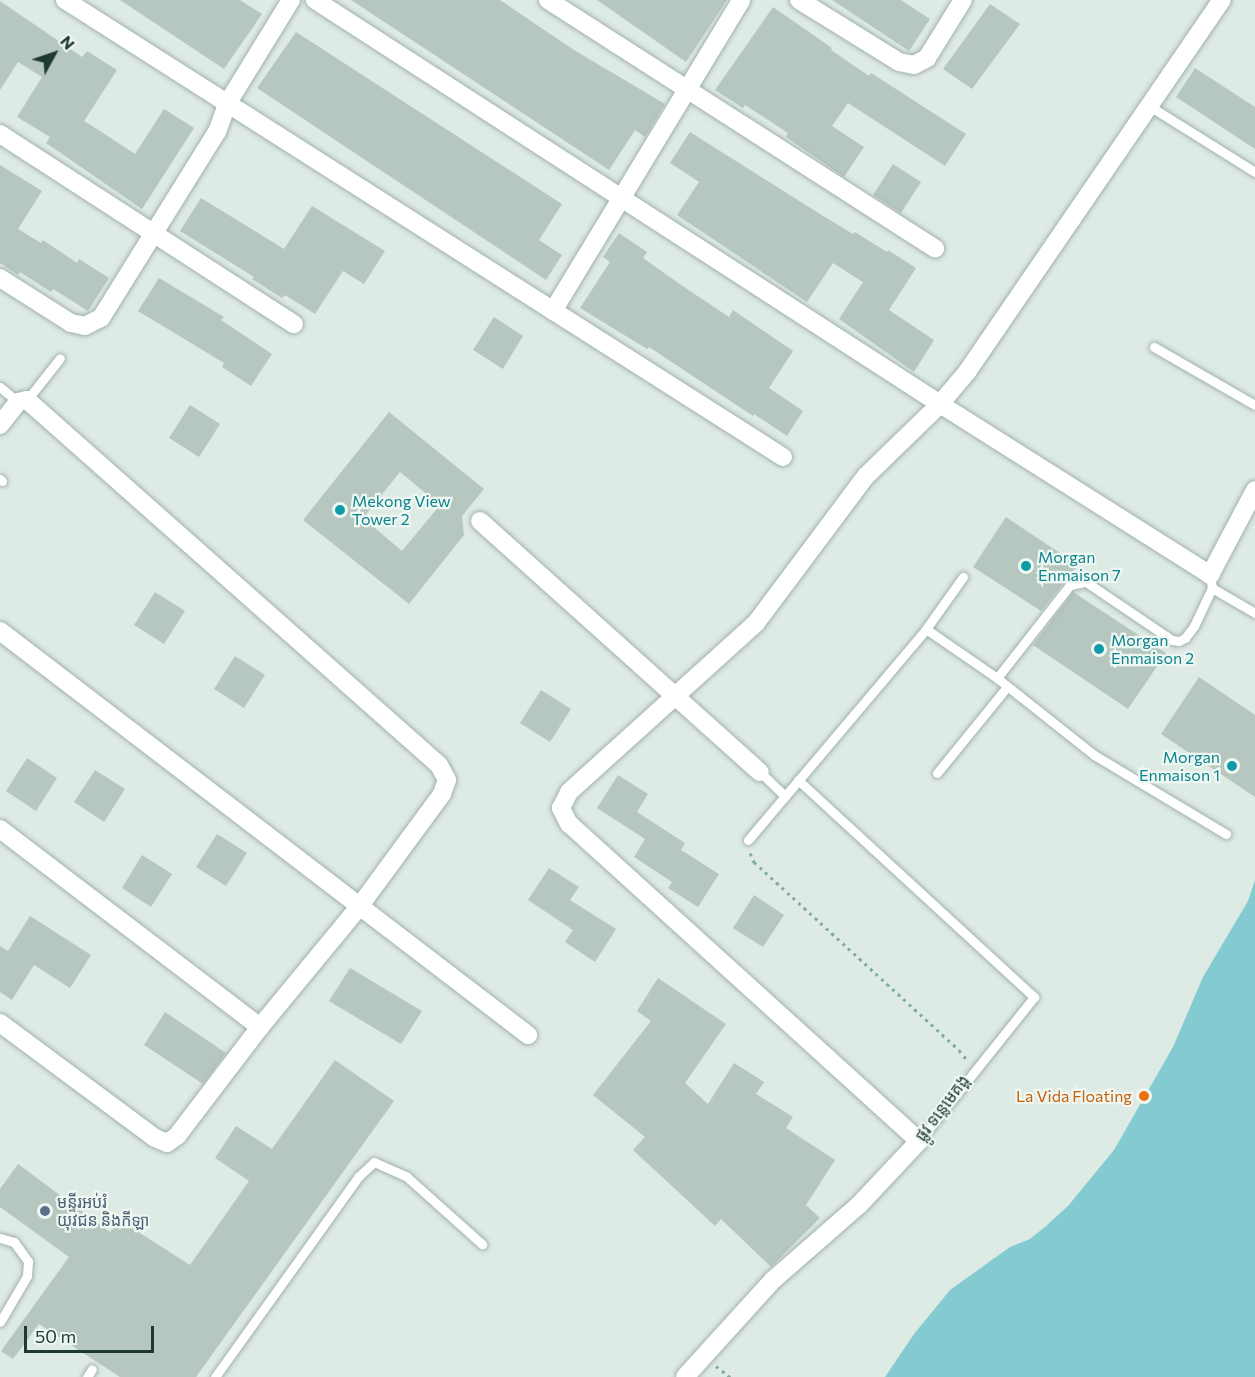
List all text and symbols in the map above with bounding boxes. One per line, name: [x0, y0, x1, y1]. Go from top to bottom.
north arrow: [24, 24, 84, 84]
text: N: [57, 31, 79, 53]
place label: Mekong View Tower 2: [352, 491, 451, 529]
marker: Mekong View Tower 2: [333, 503, 347, 517]
place label: Morgan Enmaison 7: [1038, 547, 1121, 585]
marker: Morgan Enmaison 7: [1019, 559, 1033, 573]
place label: Morgan Enmaison 2: [1111, 630, 1194, 668]
marker: Morgan Enmaison 2: [1092, 642, 1106, 656]
place label: Morgan Enmaison 1: [1139, 747, 1220, 785]
marker: Morgan Enmaison 1: [1225, 759, 1239, 773]
street label: ផ្លូវ ទន្លេមេគង្គ: [911, 1071, 973, 1145]
place label: La Vida Floating: [1016, 1086, 1132, 1106]
marker: La Vida Floating: [1137, 1089, 1151, 1103]
place label: មន្ទីរអប់រំ យុវជន និងកីឡា: [57, 1192, 149, 1230]
marker: មន្ទីរអប់រំ យុវជន និងកីឡា: [38, 1204, 52, 1218]
scale bar: [27, 1314, 158, 1352]
text: 50 m: [35, 1325, 76, 1347]

